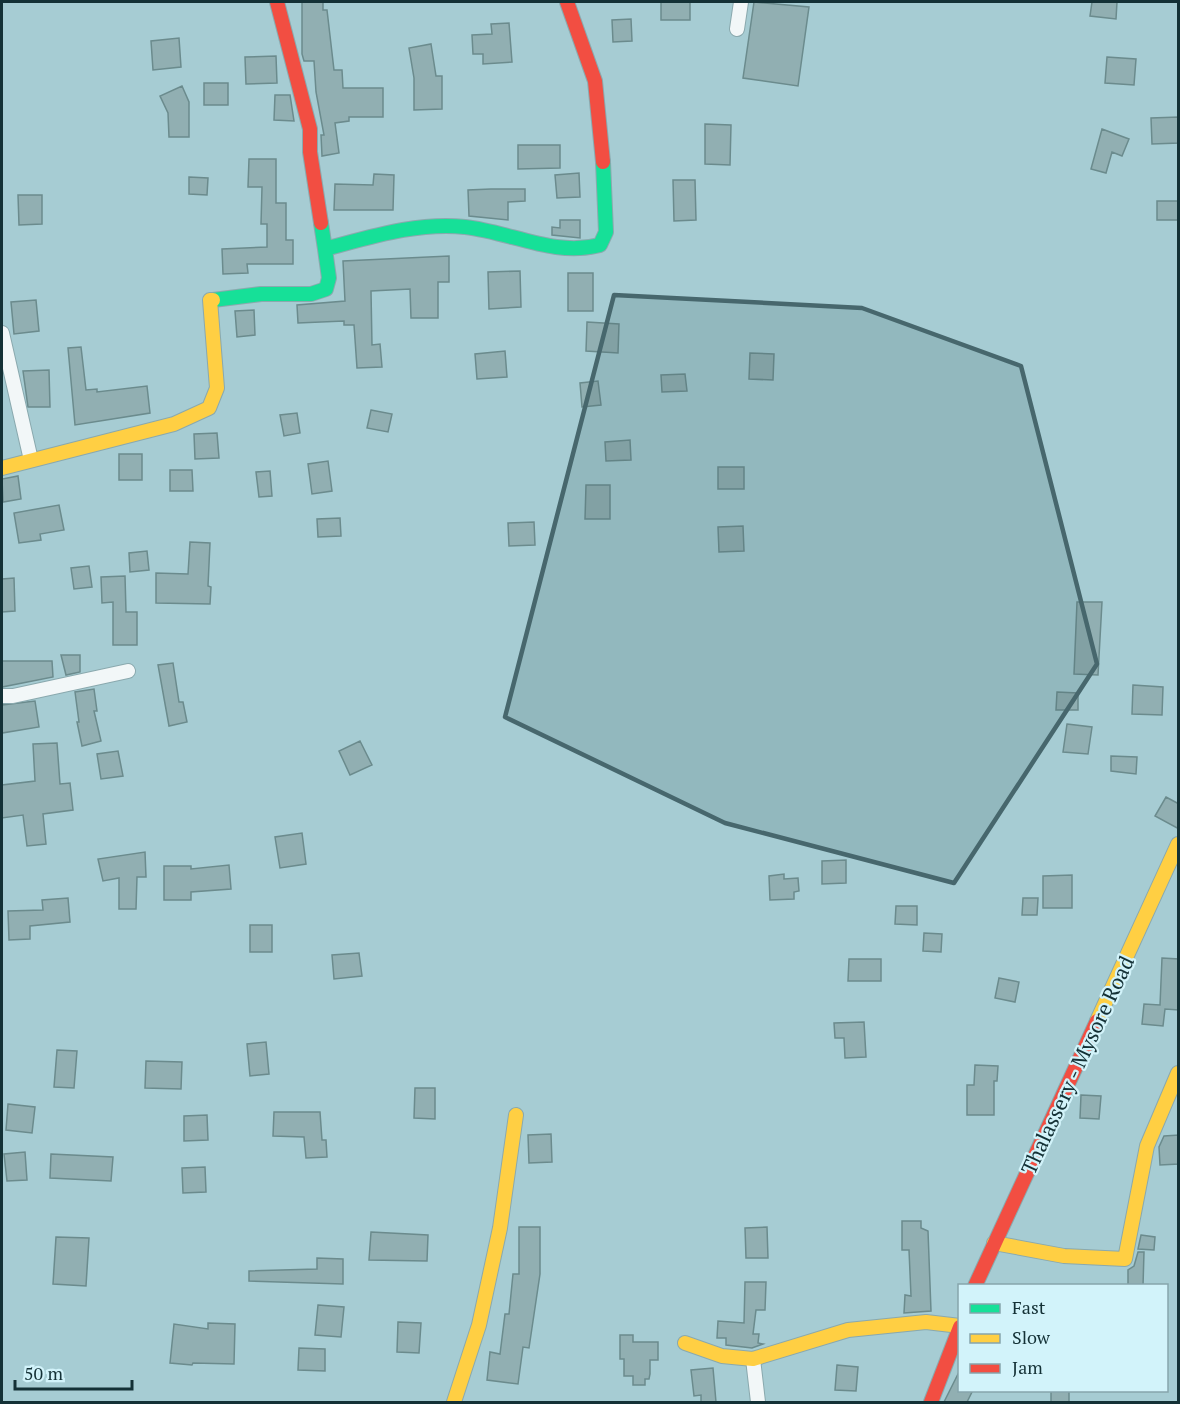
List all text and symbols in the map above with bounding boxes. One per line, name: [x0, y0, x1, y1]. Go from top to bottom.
street label: Thalassery - Mysore Road: [1014, 951, 1140, 1179]
legend: [958, 1284, 1168, 1392]
text: Fast: [1012, 1295, 1046, 1319]
text: Slow: [1012, 1325, 1051, 1349]
scale bar: [15, 1353, 132, 1391]
text: Jam: [1012, 1355, 1043, 1379]
text: 50 m: [24, 1361, 64, 1385]

